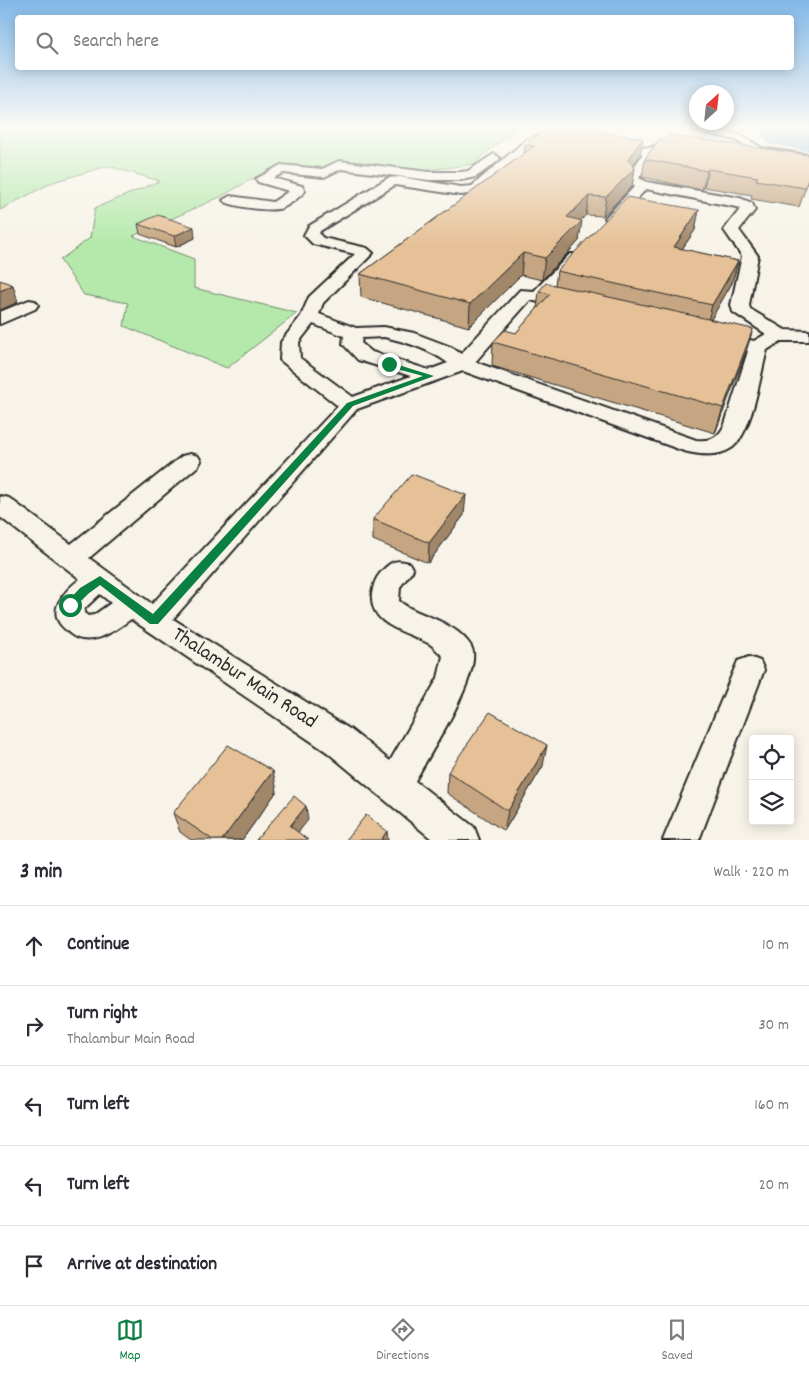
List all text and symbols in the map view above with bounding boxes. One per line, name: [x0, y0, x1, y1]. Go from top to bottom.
search box: [15, 15, 794, 70]
icon: search: [33, 29, 61, 57]
text: Search here: [73, 29, 159, 56]
north arrow: [689, 85, 734, 130]
route end: [378, 353, 401, 376]
route start: [59, 594, 82, 617]
street label: Thalambur Main Road: [166, 621, 322, 737]
map controls: [749, 735, 794, 825]
button: locate: [749, 735, 794, 780]
button: layers: [749, 780, 794, 825]
text: 3 min: [20, 858, 62, 888]
text: Walk · 220 m: [714, 861, 789, 884]
icon: ahead: [20, 932, 48, 960]
text: Continue: [67, 932, 129, 959]
text: 10 m: [762, 934, 789, 957]
text: Turn right: [67, 1001, 138, 1028]
icon: right: [20, 1012, 48, 1040]
text: 30 m: [759, 1014, 789, 1037]
text: Thalambur Main Road: [67, 1028, 195, 1051]
icon: left: [20, 1092, 48, 1120]
text: Turn left: [67, 1092, 130, 1119]
text: 160 m: [754, 1094, 789, 1117]
icon: left: [20, 1172, 48, 1200]
text: Turn left: [67, 1172, 130, 1199]
text: 20 m: [759, 1174, 789, 1197]
icon: arrive: [20, 1252, 48, 1280]
text: Arrive at destination: [67, 1252, 217, 1279]
tab: Map: [116, 1316, 144, 1366]
tab: Directions: [376, 1316, 429, 1366]
tab: Saved: [662, 1316, 693, 1366]

